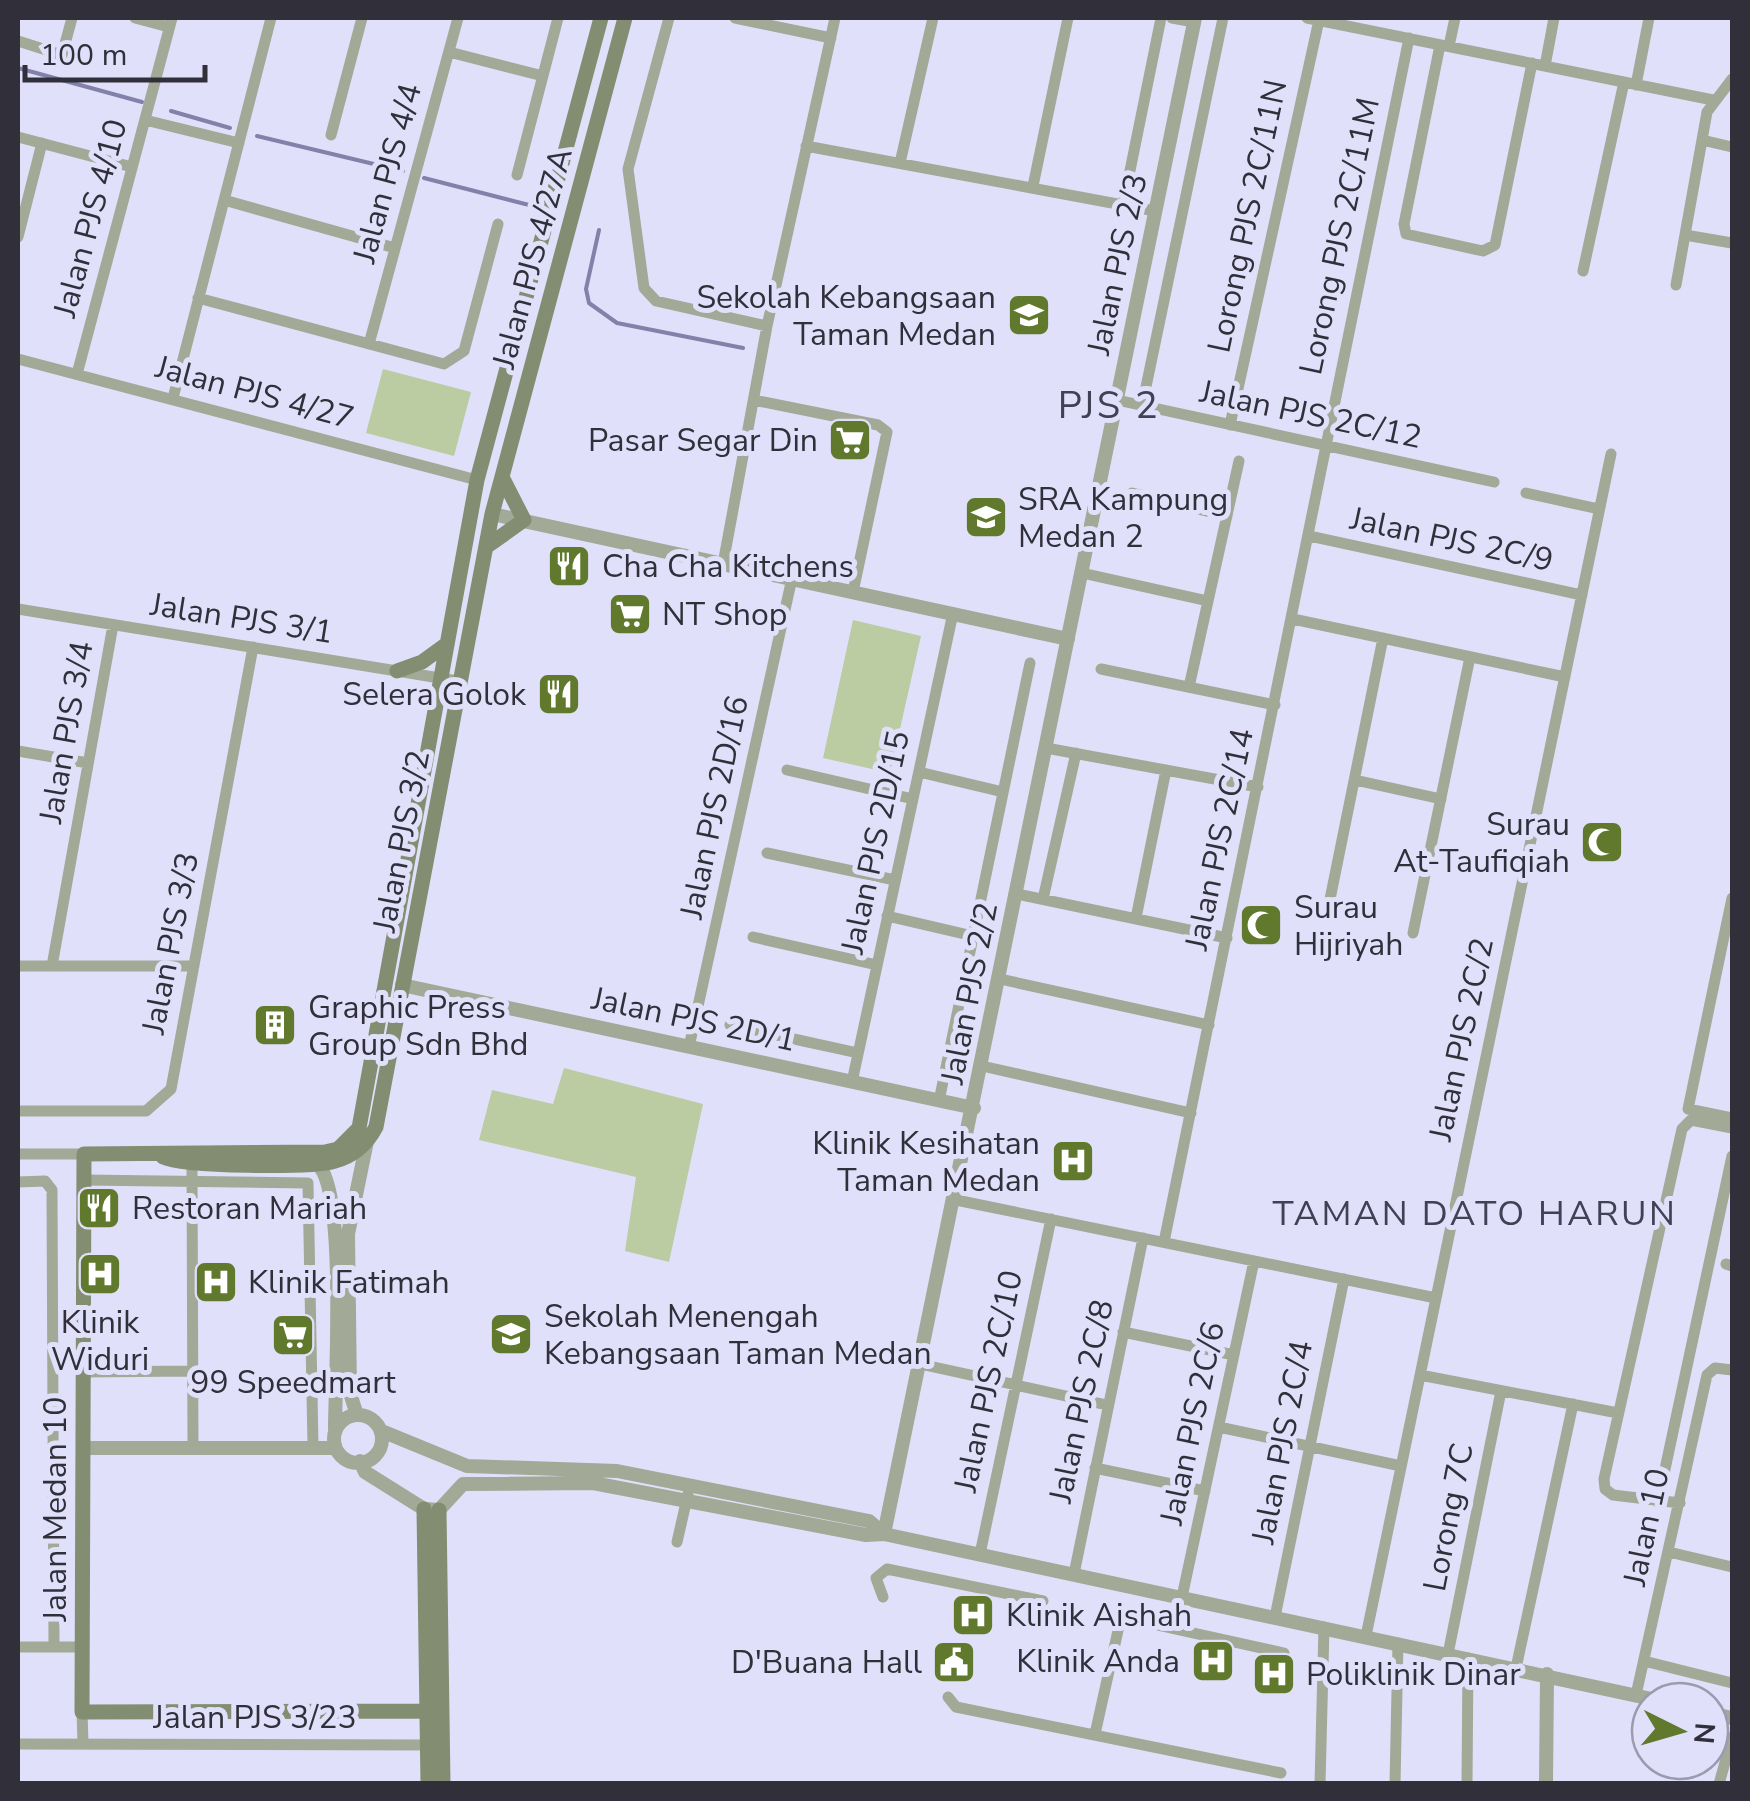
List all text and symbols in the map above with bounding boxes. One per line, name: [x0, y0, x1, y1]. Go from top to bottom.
scale bar: [25, 20, 205, 82]
text: 100 m: [40, 35, 127, 76]
street label: Lorong PJS 2C/11N: [1198, 76, 1297, 357]
street label: Jalan PJS 4/4: [343, 79, 432, 269]
street label: Lorong PJS 2C/11M: [1289, 94, 1390, 378]
street label: Jalan PJS 4/10: [43, 114, 138, 323]
street label: Jalan PJS 4/27A: [482, 143, 583, 374]
street label: Jalan PJS 2/3: [1077, 170, 1158, 360]
place label: Sekolah Kebangsaan Taman Medan: [696, 276, 996, 356]
school or university icon: Sekolah Kebangsaan Taman Medan: [1006, 292, 1052, 338]
street label: Jalan PJS 4/27: [150, 345, 359, 440]
street label: Jalan PJS 2C/12: [1195, 370, 1426, 459]
district label: PJS 2: [1058, 380, 1160, 431]
supermarket icon: Pasar Segar Din: [827, 417, 873, 463]
place label: Pasar Segar Din: [588, 419, 818, 462]
place label: SRA Kampung Medan 2: [1018, 478, 1228, 558]
school or university icon: SRA Kampung Medan 2: [963, 494, 1009, 540]
street label: Jalan PJS 2C/9: [1346, 497, 1557, 582]
restaurant icon: Cha Cha Kitchens: [546, 543, 592, 589]
place label: Cha Cha Kitchens: [602, 545, 854, 588]
street label: Jalan PJS 3/1: [147, 583, 336, 654]
supermarket icon: NT Shop: [607, 591, 653, 637]
place label: NT Shop: [662, 593, 787, 636]
street label: Jalan PJS 3/4: [29, 638, 104, 827]
restaurant icon: Selera Golok: [536, 671, 582, 717]
place label: Selera Golok: [342, 673, 527, 716]
street label: Jalan PJS 2D/16: [670, 692, 759, 923]
street label: Jalan PJS 2C/14: [1175, 724, 1264, 955]
street label: Jalan PJS 2D/15: [831, 727, 920, 958]
street label: Jalan PJS 3/2: [363, 747, 440, 937]
place label: Surau At-Taufiqiah: [1393, 803, 1570, 883]
mosque icon: Surau At-Taufiqiah: [1579, 819, 1625, 865]
street label: Jalan PJS 3/3: [132, 849, 209, 1039]
place label: Surau Hijriyah: [1294, 886, 1403, 966]
street label: Jalan PJS 2/2: [931, 899, 1008, 1089]
mosque icon: Surau Hijriyah: [1238, 902, 1284, 948]
street label: Jalan PJS 2C/2: [1419, 934, 1504, 1145]
street label: Jalan PJS 2D/1: [587, 977, 800, 1062]
place label: Graphic Press Group Sdn Bhd: [308, 986, 528, 1066]
building icon: Graphic Press Group Sdn Bhd: [252, 1002, 298, 1048]
place label: Klinik Kesihatan Taman Medan: [812, 1122, 1040, 1202]
hospital icon: Klinik Kesihatan Taman Medan: [1050, 1138, 1096, 1184]
restaurant icon: Restoran Mariah: [76, 1185, 122, 1231]
place label: Restoran Mariah: [132, 1187, 367, 1230]
district label: TAMAN DATO HARUN: [1273, 1190, 1677, 1237]
hospital icon: Klinik Widuri: [77, 1251, 123, 1297]
hospital icon: Klinik Fatimah: [193, 1259, 239, 1305]
place label: Klinik Fatimah: [248, 1261, 450, 1304]
street label: Jalan PJS 2C/10: [944, 1266, 1033, 1497]
place label: Sekolah Menengah Kebangsaan Taman Medan: [544, 1295, 932, 1375]
street label: Jalan PJS 2C/8: [1039, 1296, 1124, 1507]
place label: Klinik Widuri: [51, 1301, 149, 1381]
school or university icon: Sekolah Menengah Kebangsaan Taman Medan: [488, 1311, 534, 1357]
supermarket icon: 99 Speedmart: [270, 1312, 316, 1358]
street label: Jalan PJS 2C/6: [1150, 1318, 1235, 1529]
street label: Jalan PJS 2C/4: [1242, 1337, 1323, 1548]
place label: 99 Speedmart: [190, 1361, 397, 1404]
street label: Jalan Medan 10: [34, 1397, 77, 1622]
street label: Lorong 7C: [1413, 1439, 1484, 1595]
street label: Jalan 10: [1613, 1465, 1680, 1591]
hospital icon: Klinik Aishah: [950, 1592, 996, 1638]
place label: Klinik Aishah: [1006, 1594, 1192, 1637]
hospital icon: Klinik Anda: [1190, 1638, 1236, 1684]
public building icon: D'Buana Hall: [931, 1639, 977, 1685]
place label: Klinik Anda: [1016, 1640, 1180, 1683]
place label: D'Buana Hall: [731, 1641, 923, 1684]
hospital icon: Poliklinik Dinar: [1251, 1651, 1297, 1697]
place label: Poliklinik Dinar: [1306, 1653, 1521, 1696]
north arrow: [1630, 1681, 1730, 1781]
street label: Jalan PJS 3/23: [152, 1696, 357, 1739]
text: N: [1684, 1721, 1724, 1745]

